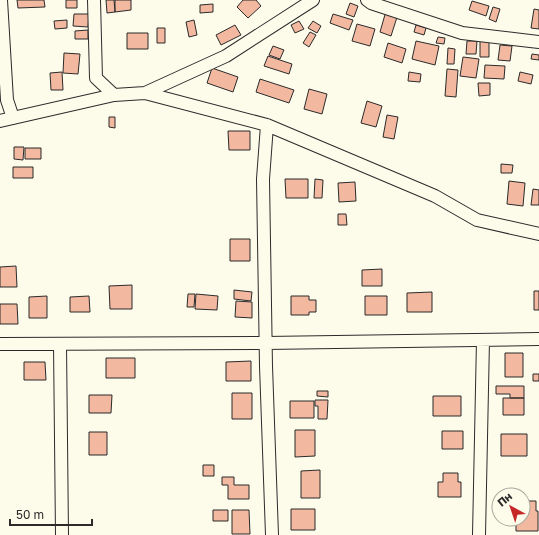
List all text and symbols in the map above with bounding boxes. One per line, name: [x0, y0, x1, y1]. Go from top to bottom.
north arrow: [491, 487, 531, 527]
text: Пн: [494, 489, 514, 509]
scale bar: [10, 501, 92, 527]
text: 50 m: [16, 507, 44, 522]

